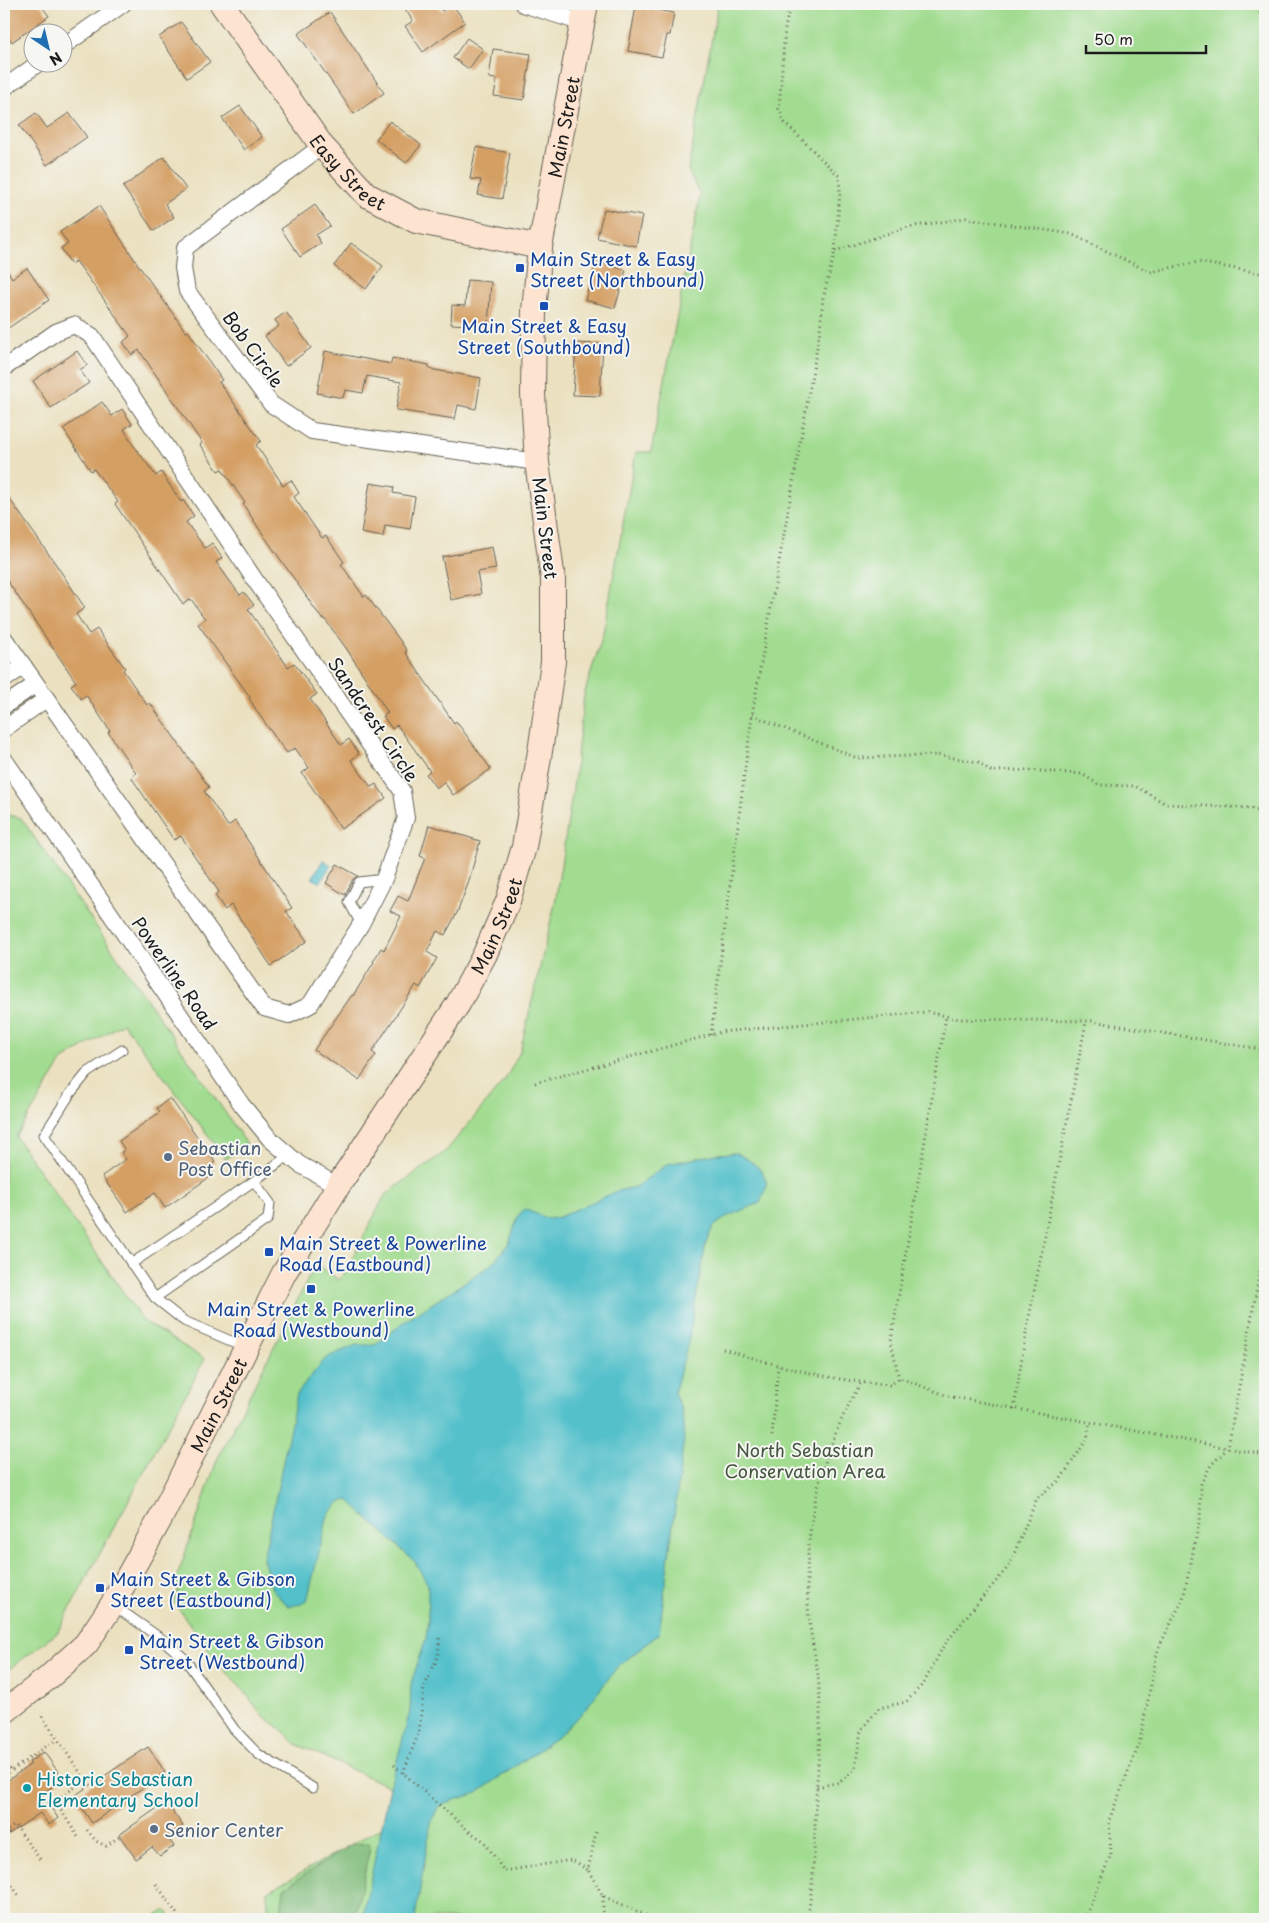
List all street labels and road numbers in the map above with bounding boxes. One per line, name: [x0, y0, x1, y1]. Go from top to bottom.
street label: Main Street: [540, 74, 586, 180]
street label: Easy Street: [304, 128, 391, 216]
street label: Bob Circle: [217, 305, 291, 393]
street label: Main Street: [526, 475, 566, 581]
street label: Sandcrest Circle: [322, 651, 426, 787]
street label: Main Street: [463, 874, 528, 979]
street label: Powerline Road: [126, 911, 224, 1035]
street label: Main Street: [182, 1353, 253, 1457]

